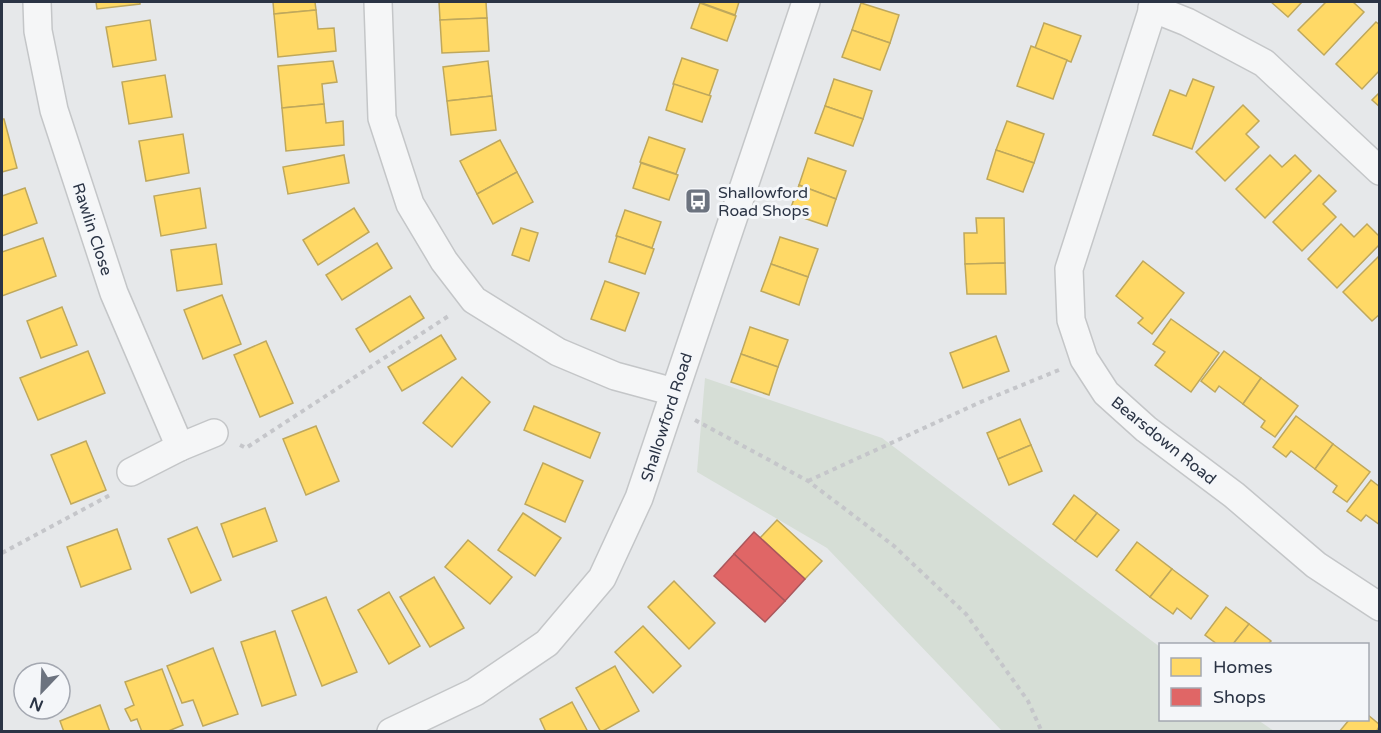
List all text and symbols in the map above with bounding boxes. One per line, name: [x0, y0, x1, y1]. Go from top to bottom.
street label: Rawlin Close: [68, 180, 116, 278]
place label: Shallowford Road Shops: [718, 183, 809, 221]
bus stop icon: Shallowford Road Shops: [683, 186, 713, 216]
street label: Shallowford Road: [637, 350, 697, 484]
street label: Bearsdown Road: [1107, 392, 1220, 489]
legend: [1159, 643, 1369, 721]
text: Homes: [1213, 656, 1273, 678]
north arrow: [12, 661, 72, 721]
text: Shops: [1213, 686, 1266, 708]
text: N: [27, 692, 46, 716]

